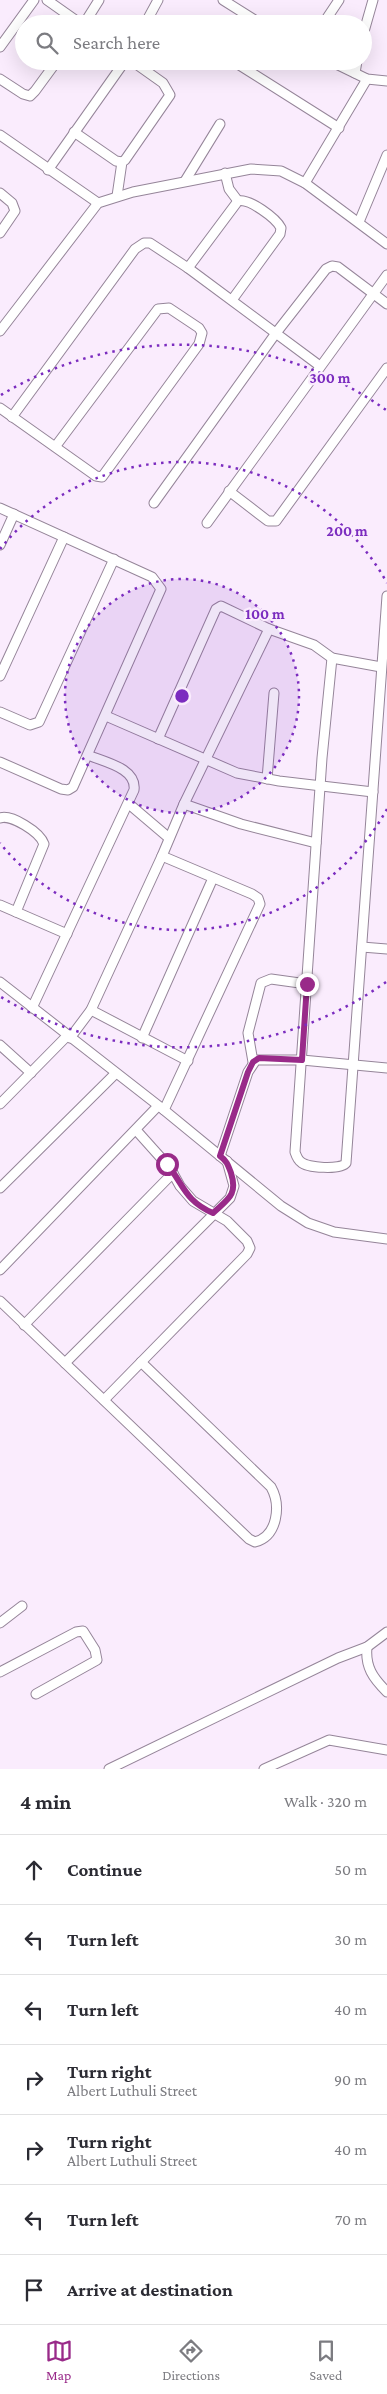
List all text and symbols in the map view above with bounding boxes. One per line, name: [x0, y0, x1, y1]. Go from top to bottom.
search box: [15, 15, 372, 70]
icon: search: [33, 29, 61, 57]
text: Search here: [73, 32, 160, 53]
text: 300 m: [309, 370, 351, 386]
text: 200 m: [326, 523, 368, 539]
text: 100 m: [245, 606, 285, 622]
centre of rings: [173, 687, 191, 705]
route end: [296, 973, 319, 996]
route start: [156, 1153, 179, 1176]
text: 4 min: [20, 1790, 71, 1814]
text: Walk · 320 m: [284, 1793, 367, 1810]
icon: ahead: [20, 1856, 48, 1884]
text: Continue: [67, 1859, 142, 1880]
text: 50 m: [335, 1861, 367, 1878]
icon: left: [20, 1926, 48, 1954]
text: Turn left: [67, 1929, 139, 1950]
text: 30 m: [335, 1931, 367, 1948]
icon: left: [20, 1996, 48, 2024]
text: Turn left: [67, 1999, 139, 2020]
text: 40 m: [334, 2001, 367, 2018]
text: Turn right: [67, 2061, 152, 2082]
icon: right: [20, 2066, 48, 2094]
text: 90 m: [334, 2071, 367, 2088]
text: Albert Luthuli Street: [67, 2082, 197, 2099]
text: Turn right: [67, 2131, 152, 2152]
icon: right: [20, 2136, 48, 2164]
text: 40 m: [334, 2141, 367, 2158]
text: Albert Luthuli Street: [67, 2152, 197, 2169]
icon: left: [20, 2206, 48, 2234]
text: Turn left: [67, 2209, 139, 2230]
text: 70 m: [335, 2211, 367, 2228]
icon: arrive: [20, 2276, 48, 2304]
text: Arrive at destination: [67, 2279, 233, 2300]
tab: Map: [45, 2337, 73, 2383]
tab: Directions: [162, 2337, 220, 2383]
tab: Saved: [309, 2337, 342, 2383]

